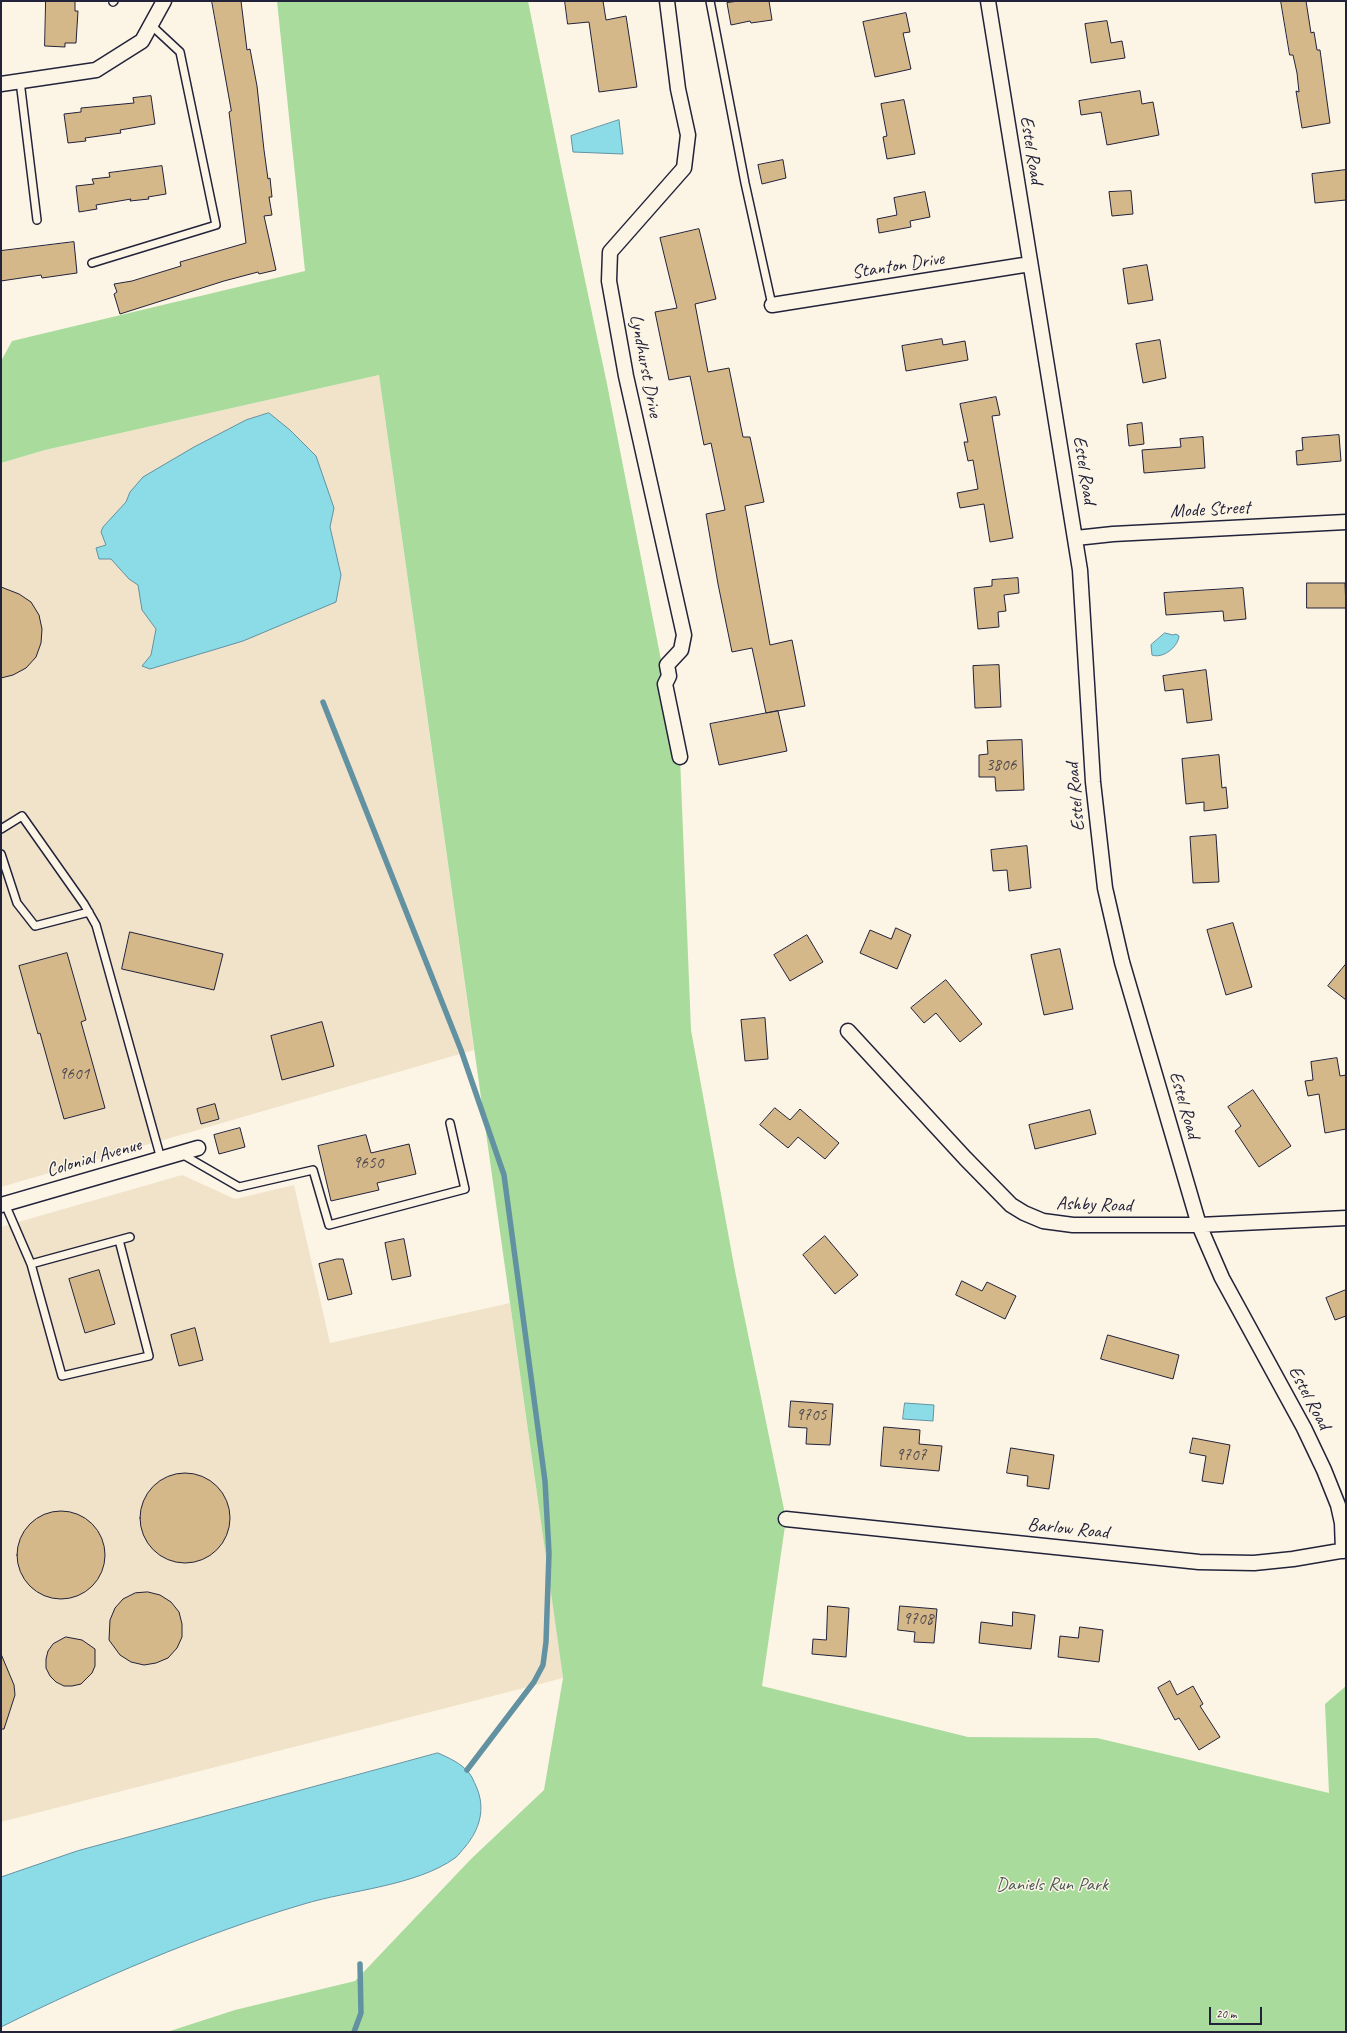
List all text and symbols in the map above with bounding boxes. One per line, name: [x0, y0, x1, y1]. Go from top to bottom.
street label: Estel Road: [1014, 114, 1048, 186]
street label: Stanton Drive: [850, 247, 946, 285]
street label: Lyndhurst Drive: [624, 313, 666, 419]
street label: Estel Road: [1067, 434, 1101, 506]
street label: Mode Street: [1169, 497, 1251, 523]
house number: 3806: [986, 756, 1016, 776]
street label: Estel Road: [1062, 762, 1090, 832]
house number: 9601: [59, 1065, 89, 1085]
street label: Estel Road: [1164, 1069, 1204, 1141]
street label: Colonial Avenue: [44, 1134, 144, 1182]
house number: 9650: [353, 1154, 383, 1174]
street label: Ashby Road: [1056, 1192, 1132, 1218]
street label: Estel Road: [1283, 1362, 1335, 1434]
house number: 9705: [796, 1406, 826, 1426]
house number: 9707: [896, 1446, 926, 1466]
street label: Barlow Road: [1026, 1513, 1110, 1545]
house number: 9708: [903, 1610, 933, 1630]
park label: Daniels Run Park: [996, 1874, 1108, 1896]
scale bar: [1211, 1999, 1264, 2025]
text: 20 m: [1216, 2006, 1236, 2022]

